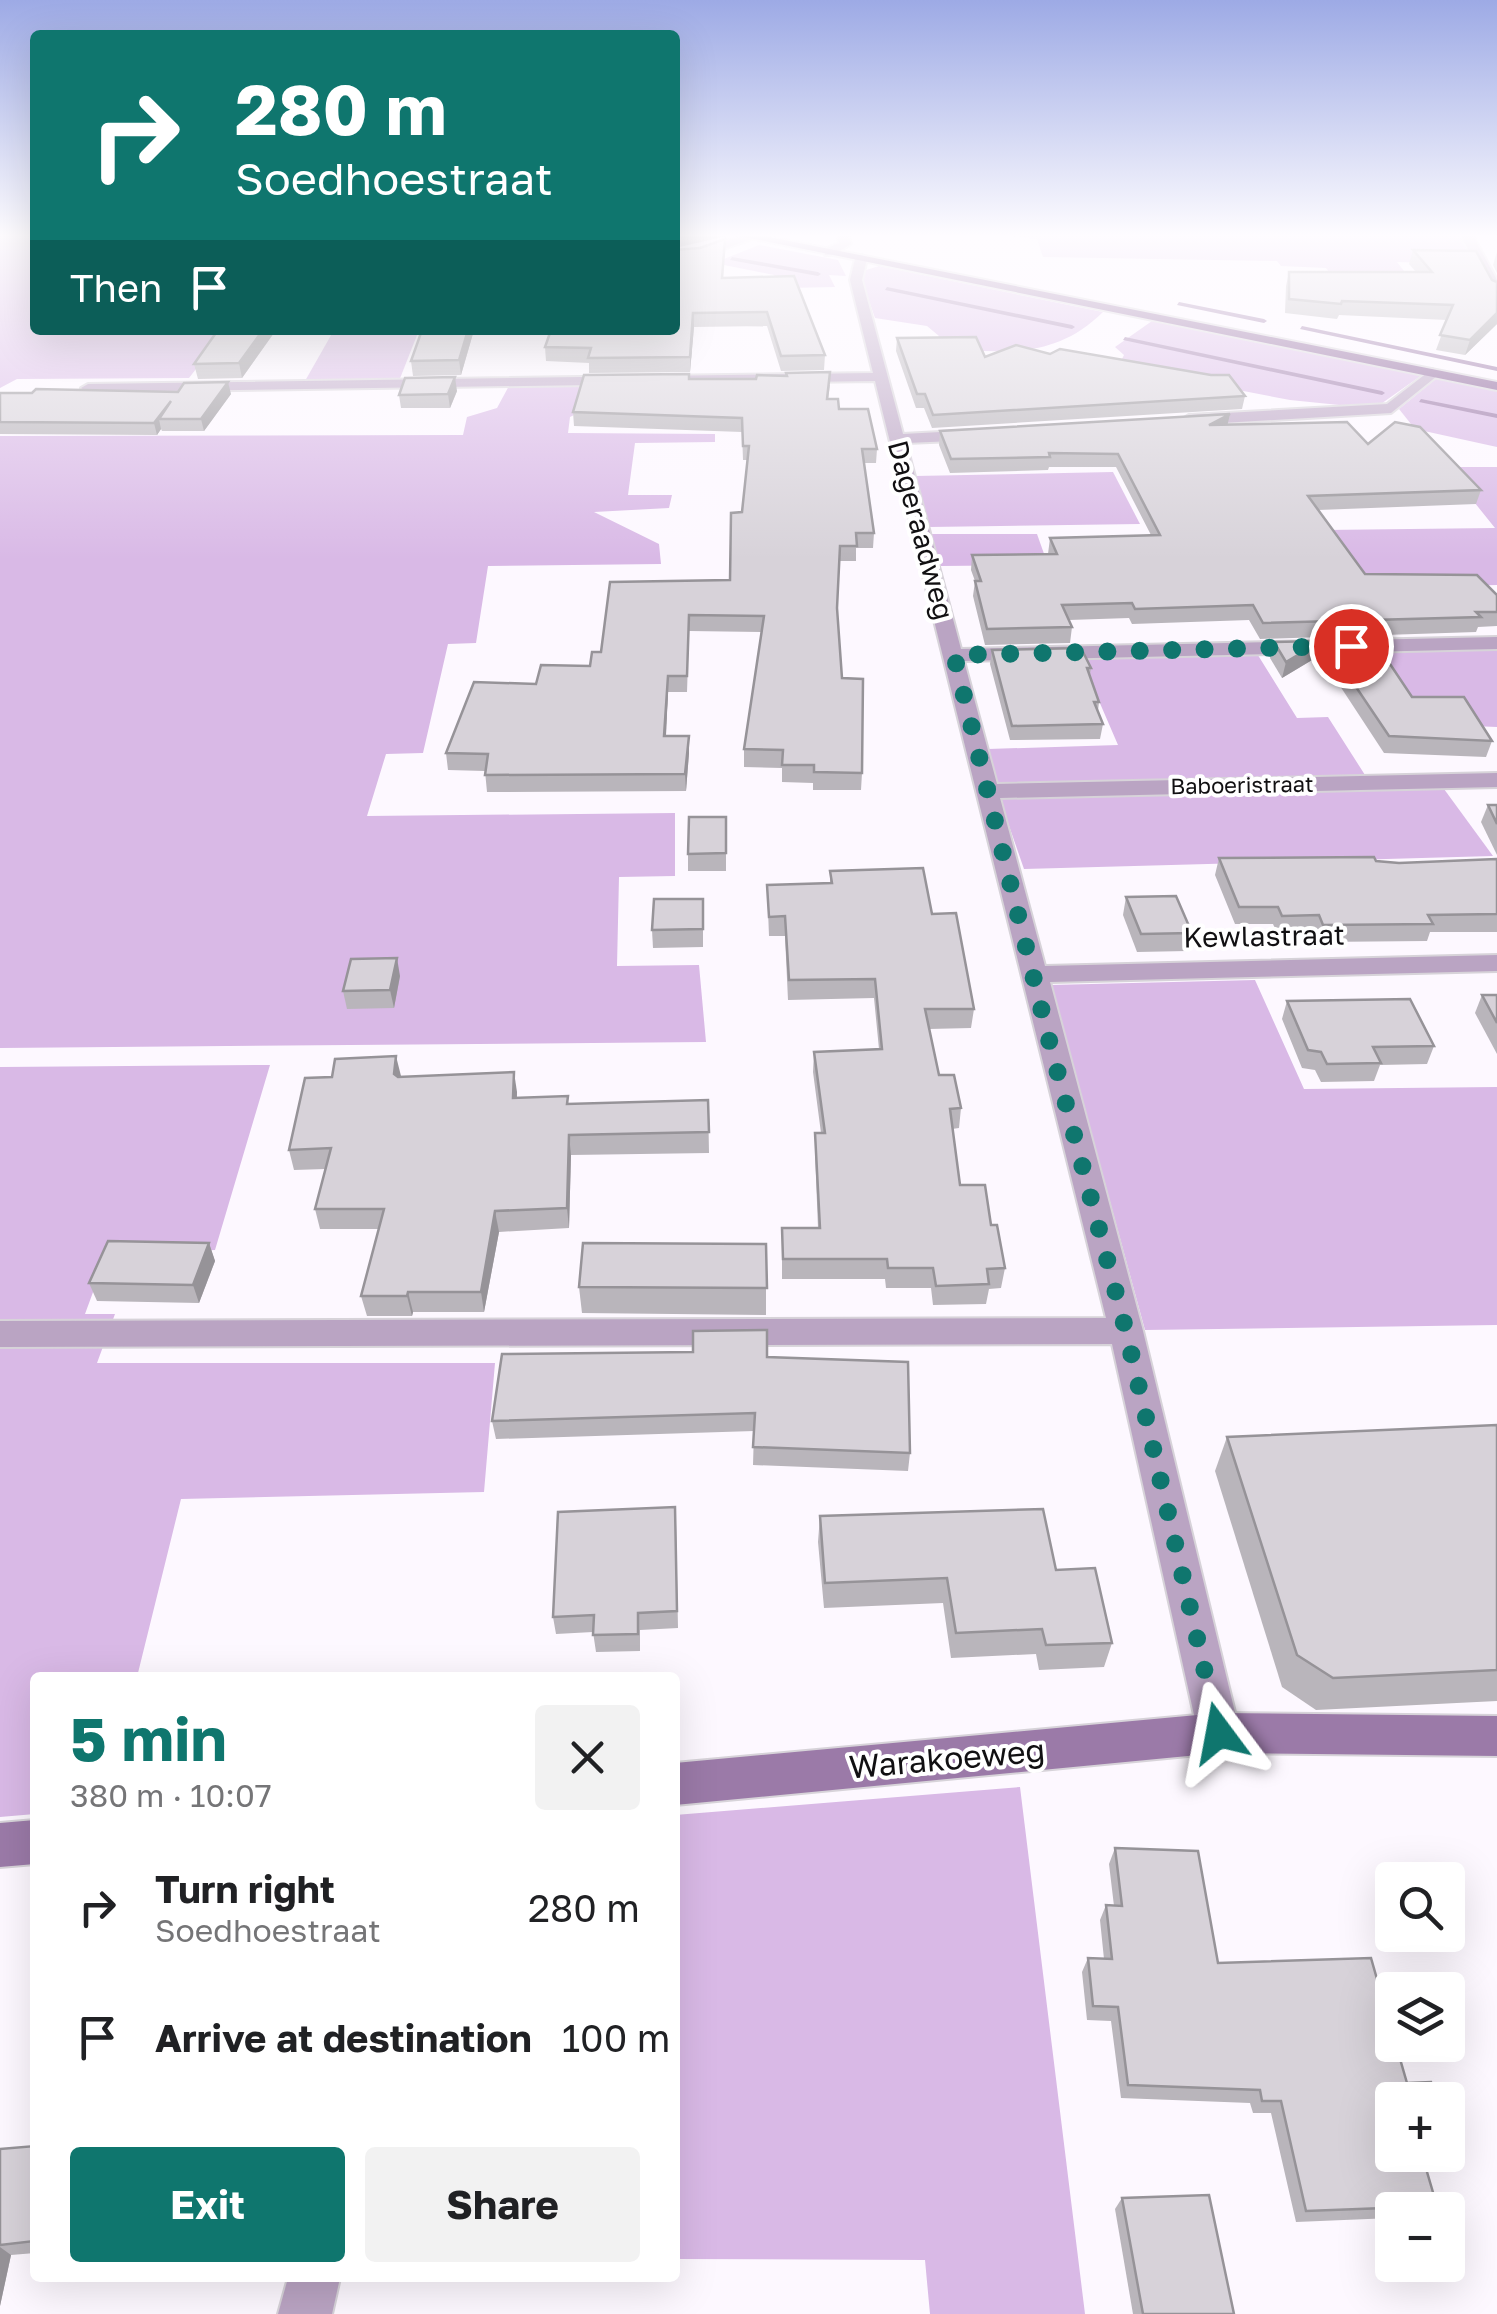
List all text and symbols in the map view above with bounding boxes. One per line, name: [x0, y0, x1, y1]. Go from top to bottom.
text: 280 m: [235, 66, 447, 150]
icon: right: [70, 70, 200, 200]
text: Soedhoestraat: [235, 151, 553, 205]
icon: arrive: [182, 260, 237, 315]
text: Then: [70, 265, 162, 310]
street label: Dageraadweg: [882, 437, 961, 623]
pin: [1309, 604, 1394, 689]
icon: arrive: [1324, 619, 1379, 674]
street label: Baboeristraat: [1170, 770, 1314, 799]
street label: Kewlastraat: [1183, 918, 1345, 953]
position arrow: [1167, 1681, 1271, 1785]
text: 5 min: [70, 1702, 227, 1774]
button: close: [535, 1705, 640, 1810]
street label: Warakoeweg: [847, 1731, 1046, 1785]
text: 380 m · 10:07: [70, 1776, 272, 1814]
map controls: [1375, 1862, 1465, 2282]
button: search: [1375, 1862, 1465, 1952]
text: Turn right: [155, 1866, 335, 1911]
icon: right: [70, 1880, 125, 1935]
text: 280 m: [528, 1885, 640, 1930]
text: Soedhoestraat: [155, 1911, 381, 1949]
button: layers: [1375, 1972, 1465, 2062]
icon: arrive: [70, 2010, 125, 2065]
text: Arrive at destination: [155, 2015, 532, 2060]
text: 100 m: [562, 2015, 670, 2060]
button: +: [1375, 2082, 1465, 2172]
button: Exit: [70, 2147, 345, 2262]
button: Share: [365, 2147, 640, 2262]
button: −: [1375, 2192, 1465, 2282]

